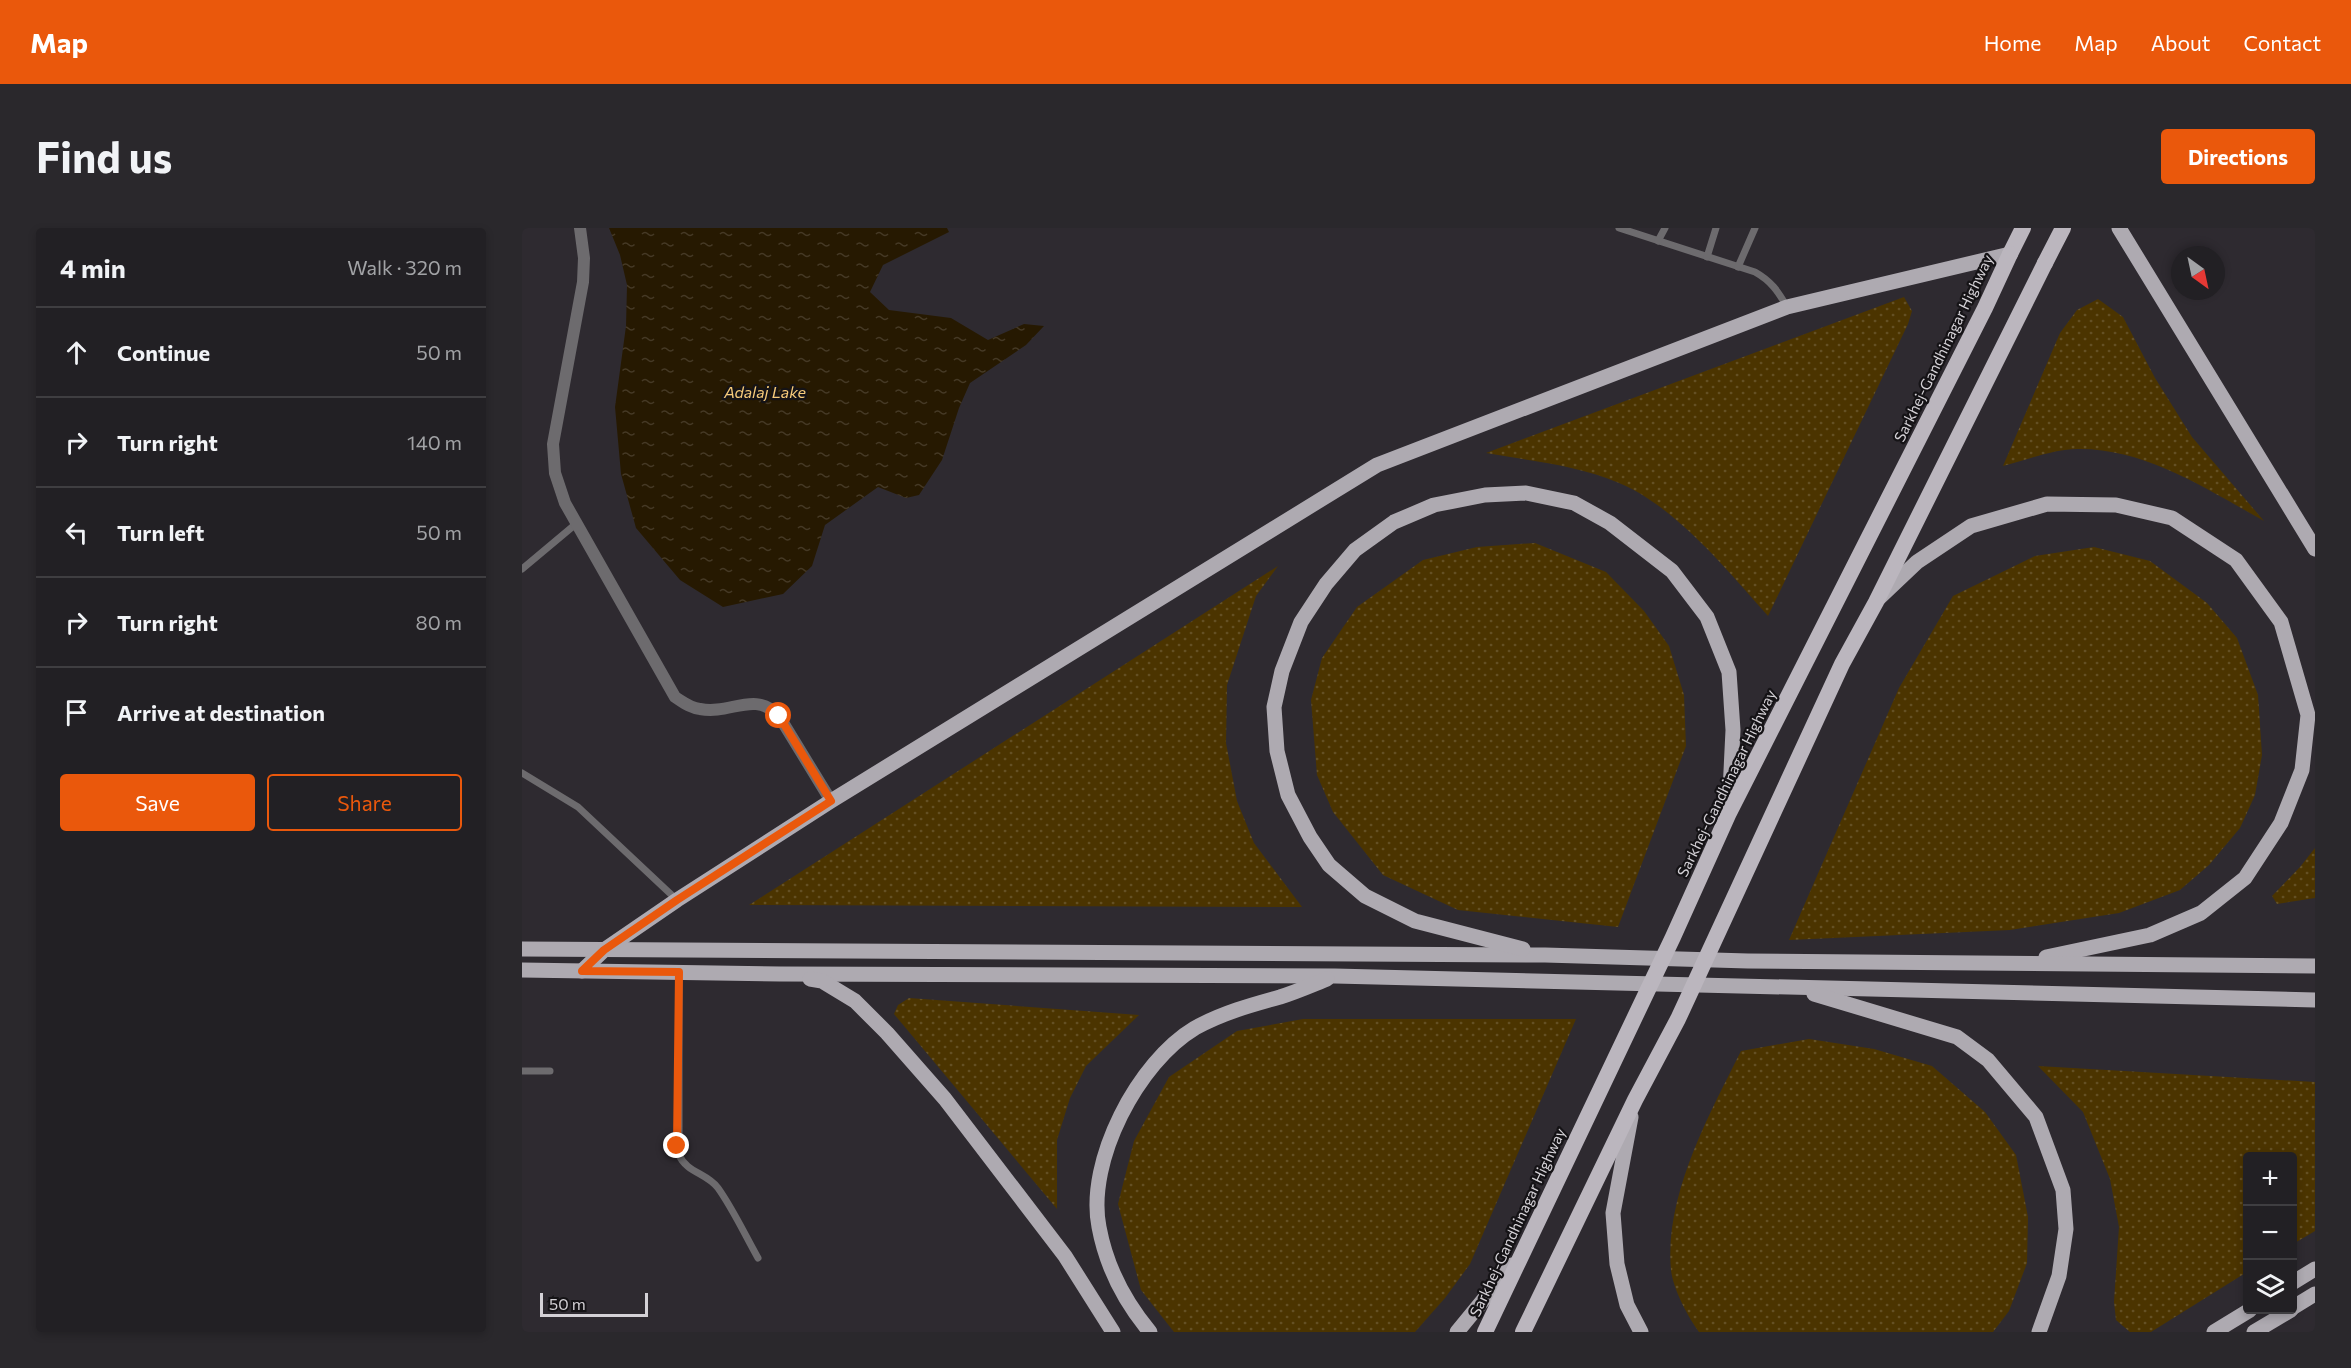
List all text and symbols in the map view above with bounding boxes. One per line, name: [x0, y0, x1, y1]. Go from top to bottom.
text: Map: [30, 25, 88, 59]
text: Home: [1984, 30, 2041, 55]
text: Map: [2074, 30, 2118, 55]
text: About: [2151, 30, 2210, 55]
text: Contact: [2243, 30, 2321, 55]
button: Directions: [2161, 129, 2315, 184]
text: Find us: [36, 130, 172, 182]
north arrow: [2171, 246, 2225, 300]
street label: Sarkhej-Gandhinagar Highway: [1890, 251, 1996, 445]
text: 4 min: [60, 252, 126, 283]
text: Walk · 320 m: [347, 255, 462, 279]
icon: ahead: [60, 336, 93, 369]
text: Continue: [117, 339, 210, 366]
text: 50 m: [416, 340, 462, 364]
water label: Adalaj Lake: [723, 382, 806, 401]
icon: right: [60, 426, 93, 459]
text: Turn right: [117, 429, 218, 456]
text: 140 m: [407, 430, 462, 454]
icon: left: [60, 516, 93, 549]
text: Turn left: [117, 519, 204, 546]
text: 50 m: [416, 520, 462, 544]
icon: right: [60, 606, 93, 639]
text: Turn right: [117, 609, 218, 636]
text: 80 m: [416, 610, 462, 634]
street label: Sarkhej-Gandhinagar Highway: [1673, 686, 1779, 880]
icon: arrive: [60, 696, 93, 729]
text: Arrive at destination: [117, 699, 325, 726]
route start: [765, 702, 791, 728]
button: Save: [60, 774, 255, 831]
button: Share: [267, 774, 462, 831]
street label: Sarkhej-Gandhinagar Highway: [1465, 1125, 1569, 1319]
route end: [663, 1132, 689, 1158]
map controls: [2243, 1152, 2297, 1314]
button: +: [2243, 1152, 2297, 1206]
button: −: [2243, 1206, 2297, 1260]
button: layers: [2243, 1260, 2297, 1314]
scale bar: [540, 1290, 648, 1318]
text: 50 m: [549, 1294, 586, 1313]

